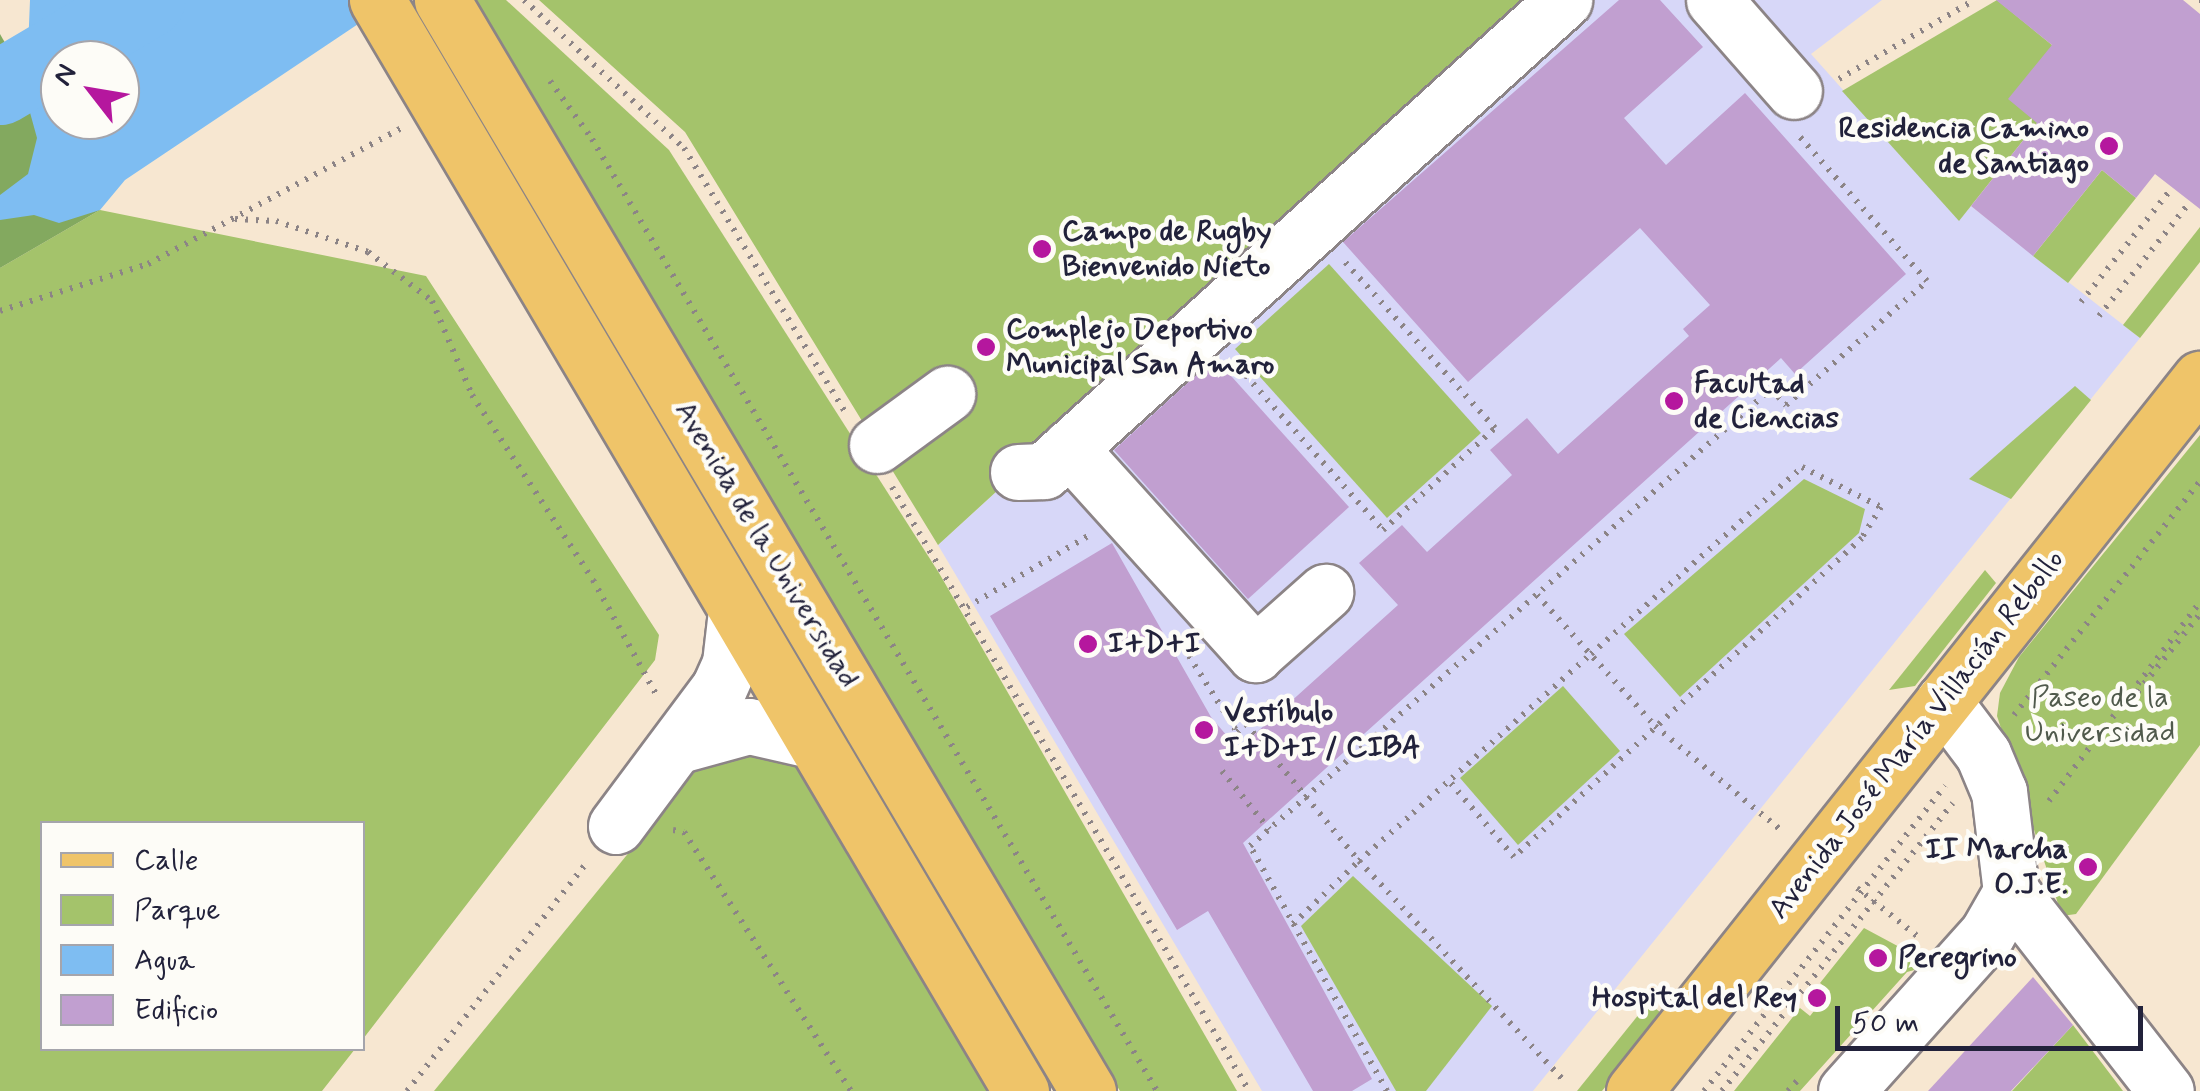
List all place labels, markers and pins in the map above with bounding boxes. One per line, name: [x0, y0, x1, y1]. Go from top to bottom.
place label: Residencia Camino de Santiago: [1842, 111, 2089, 182]
marker: Residencia Camino de Santiago: [2098, 135, 2120, 157]
place label: Campo de Rugby Bienvenido Nieto: [1062, 214, 1272, 284]
marker: Campo de Rugby Bienvenido Nieto: [1031, 238, 1053, 260]
place label: Complejo Deportivo Municipal San Amaro: [1006, 312, 1271, 382]
marker: Complejo Deportivo Municipal San Amaro: [975, 336, 997, 358]
place label: Facultad de Ciencias: [1694, 366, 1838, 436]
marker: Facultad de Ciencias: [1663, 390, 1685, 412]
place label: I+D+I: [1108, 626, 1201, 662]
marker: I+D+I: [1077, 633, 1099, 655]
place label: Vestíbulo I+D+I / CIBA: [1224, 695, 1420, 766]
marker: Vestíbulo I+D+I / CIBA: [1193, 719, 1215, 741]
place label: II Marcha O.J.E.: [1928, 832, 2068, 902]
marker: II Marcha O.J.E.: [2077, 856, 2099, 878]
place label: Peregrino: [1898, 940, 2017, 976]
marker: Peregrino: [1867, 947, 1889, 969]
place label: Hospital del Rey: [1590, 980, 1797, 1016]
marker: Hospital del Rey: [1806, 987, 1828, 1009]

